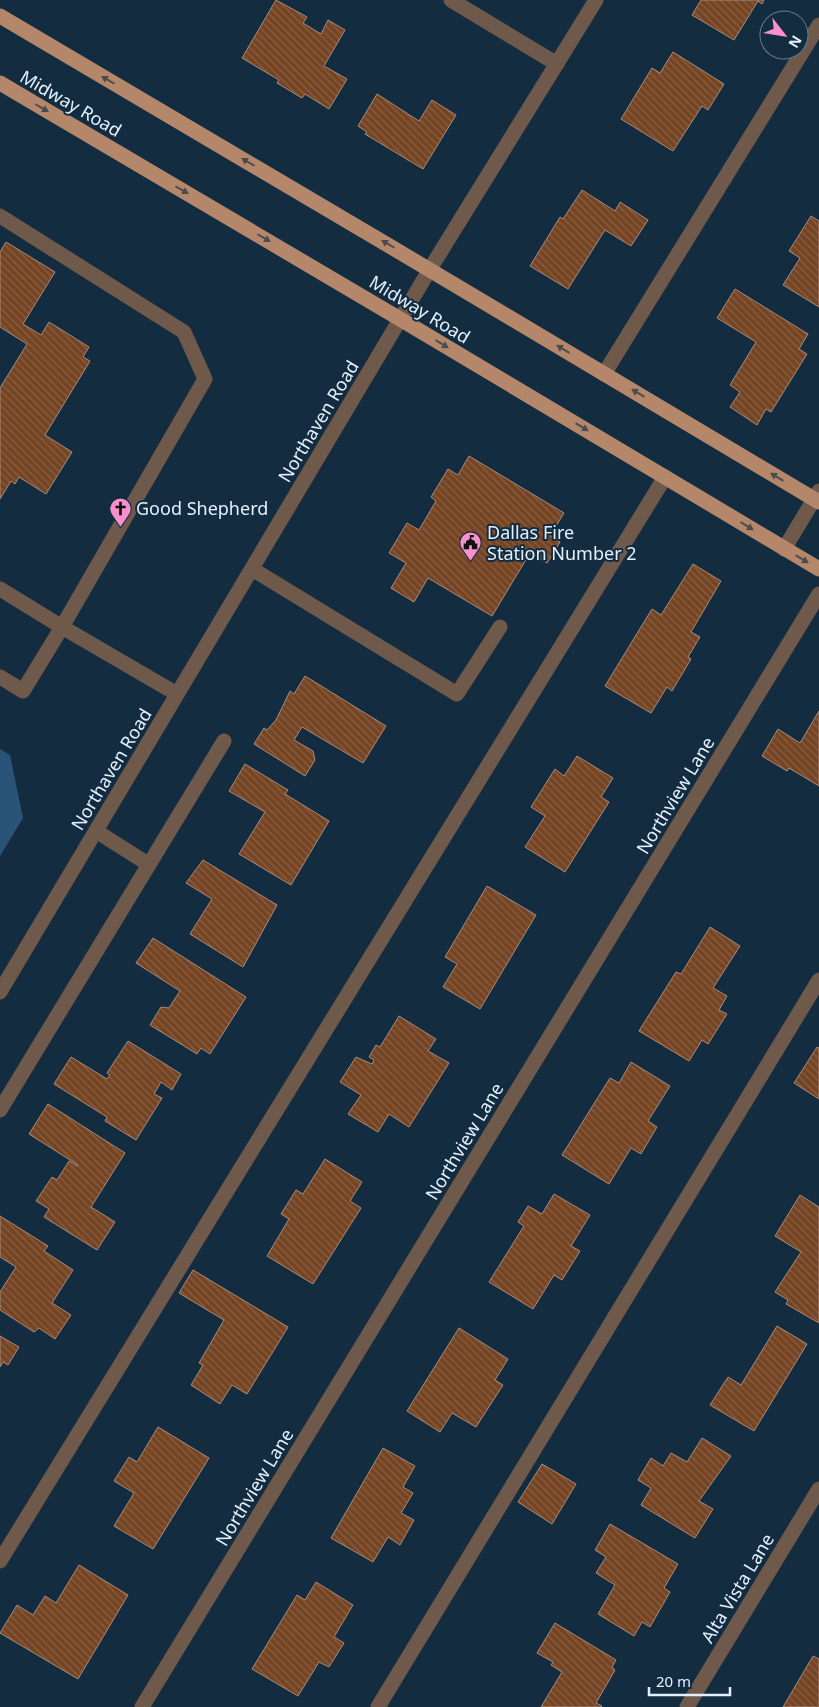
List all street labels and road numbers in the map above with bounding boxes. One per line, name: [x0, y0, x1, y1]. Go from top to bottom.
street label: Midway Road: [16, 64, 126, 142]
street label: Midway Road: [365, 270, 475, 348]
street label: Northaven Road: [272, 356, 364, 486]
street label: Northaven Road: [65, 704, 157, 834]
street label: Northview Lane: [631, 732, 719, 858]
street label: Northview Lane: [420, 1078, 508, 1204]
street label: Northview Lane: [210, 1424, 298, 1550]
street label: Alta Vista Lane: [695, 1529, 779, 1647]

